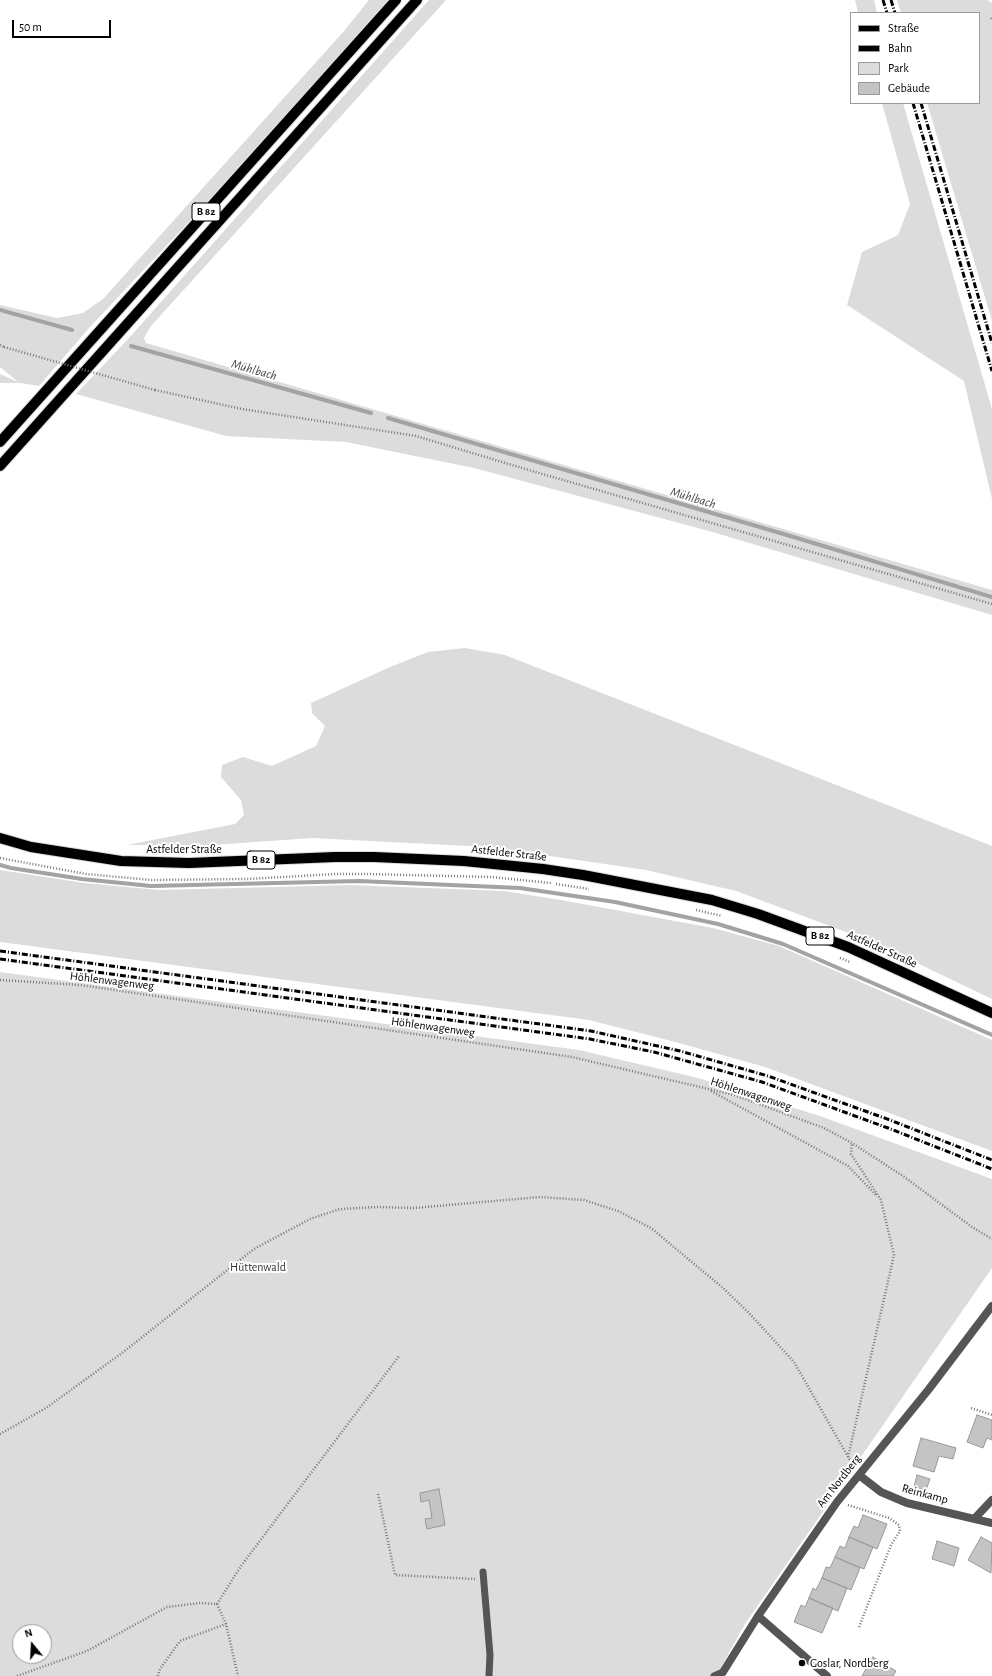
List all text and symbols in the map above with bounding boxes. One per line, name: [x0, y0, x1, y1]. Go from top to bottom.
scale bar: [14, 12, 113, 38]
legend: [850, 12, 980, 104]
text: 50 m: [19, 21, 42, 33]
text: Straße: [888, 22, 919, 34]
text: Bahn: [888, 42, 912, 54]
text: Park: [888, 62, 909, 74]
text: Gebäude: [888, 82, 930, 94]
road number: B 82: [192, 203, 220, 221]
water label: Mühlbach: [229, 356, 279, 384]
water label: Mühlbach: [668, 484, 718, 512]
street label: Astfelder Straße: [146, 842, 222, 856]
street label: Astfelder Straße: [471, 842, 547, 864]
road number: B 82: [247, 851, 275, 869]
road number: B 82: [806, 927, 834, 945]
street label: Astfelder Straße: [844, 927, 920, 971]
street label: Höhlenwagenweg: [69, 969, 155, 993]
street label: Höhlenwagenweg: [390, 1014, 476, 1040]
street label: Höhlenwagenweg: [709, 1074, 793, 1114]
park label: Hüttenwald: [230, 1260, 286, 1274]
street label: Am Nordberg: [814, 1451, 864, 1511]
street label: Reinkamp: [900, 1481, 950, 1507]
north arrow: [12, 1624, 52, 1664]
text: N: [23, 1627, 34, 1639]
place label: Goslar, Nordberg: [810, 1656, 889, 1670]
marker: Goslar, Nordberg: [797, 1658, 807, 1668]

